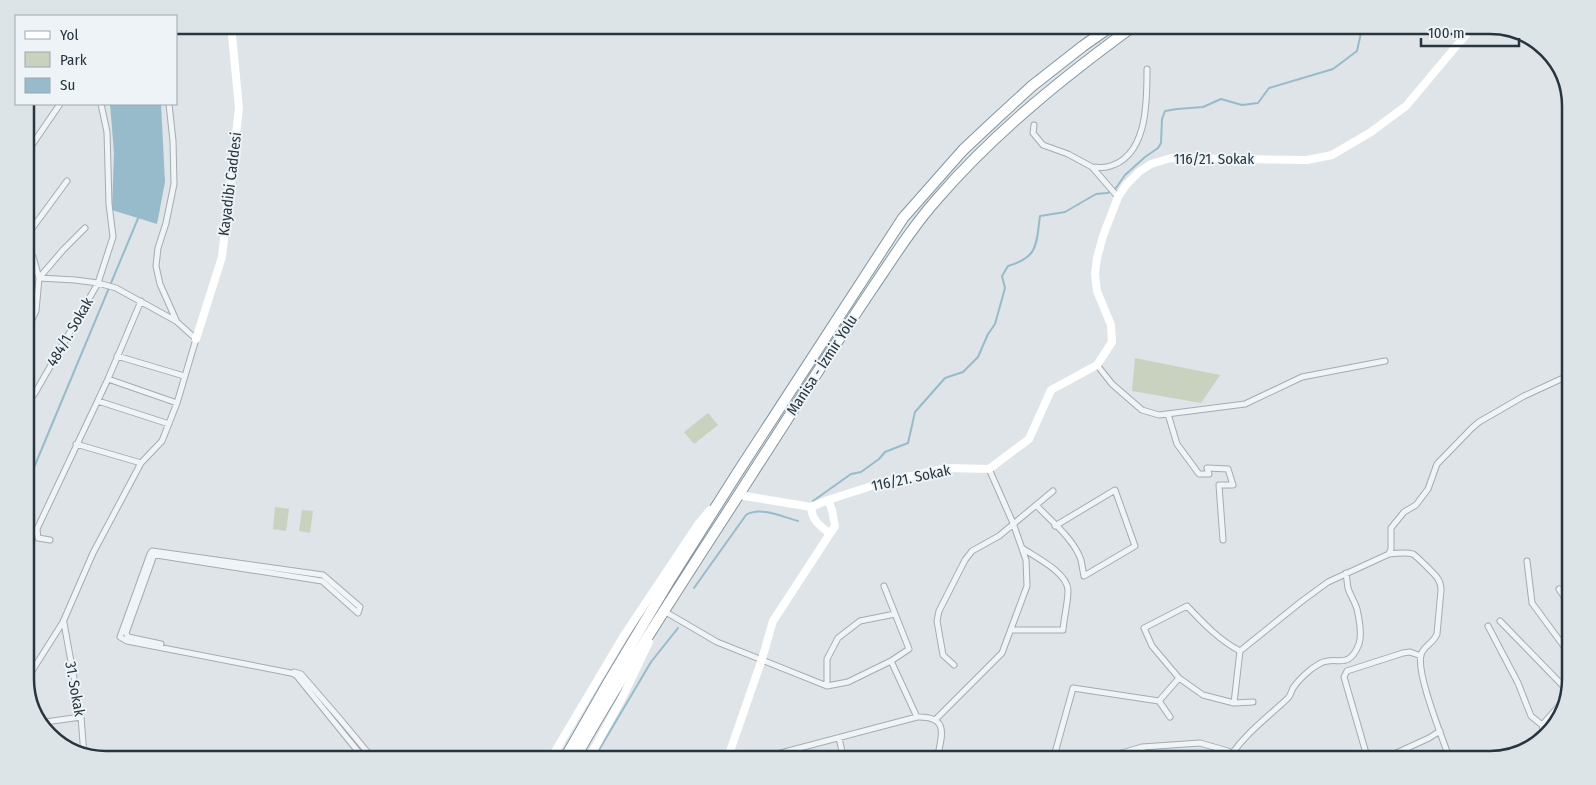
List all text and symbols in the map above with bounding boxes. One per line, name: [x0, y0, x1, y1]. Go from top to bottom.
legend: [15, 15, 178, 105]
scale bar: [1421, 15, 1518, 47]
text: 100 m: [1428, 24, 1465, 42]
text: Yol: [60, 26, 78, 44]
text: Park: [60, 51, 87, 69]
text: Su: [60, 76, 75, 94]
street label: Kayadibi Caddesi: [215, 131, 245, 237]
street label: 116/21. Sokak: [1174, 150, 1254, 168]
street label: 484/1. Sokak: [43, 294, 97, 370]
street label: Manisa - İzmir Yolu: [783, 311, 861, 419]
street label: 116/21. Sokak: [870, 461, 952, 495]
street label: 31. Sokak: [61, 660, 89, 718]

